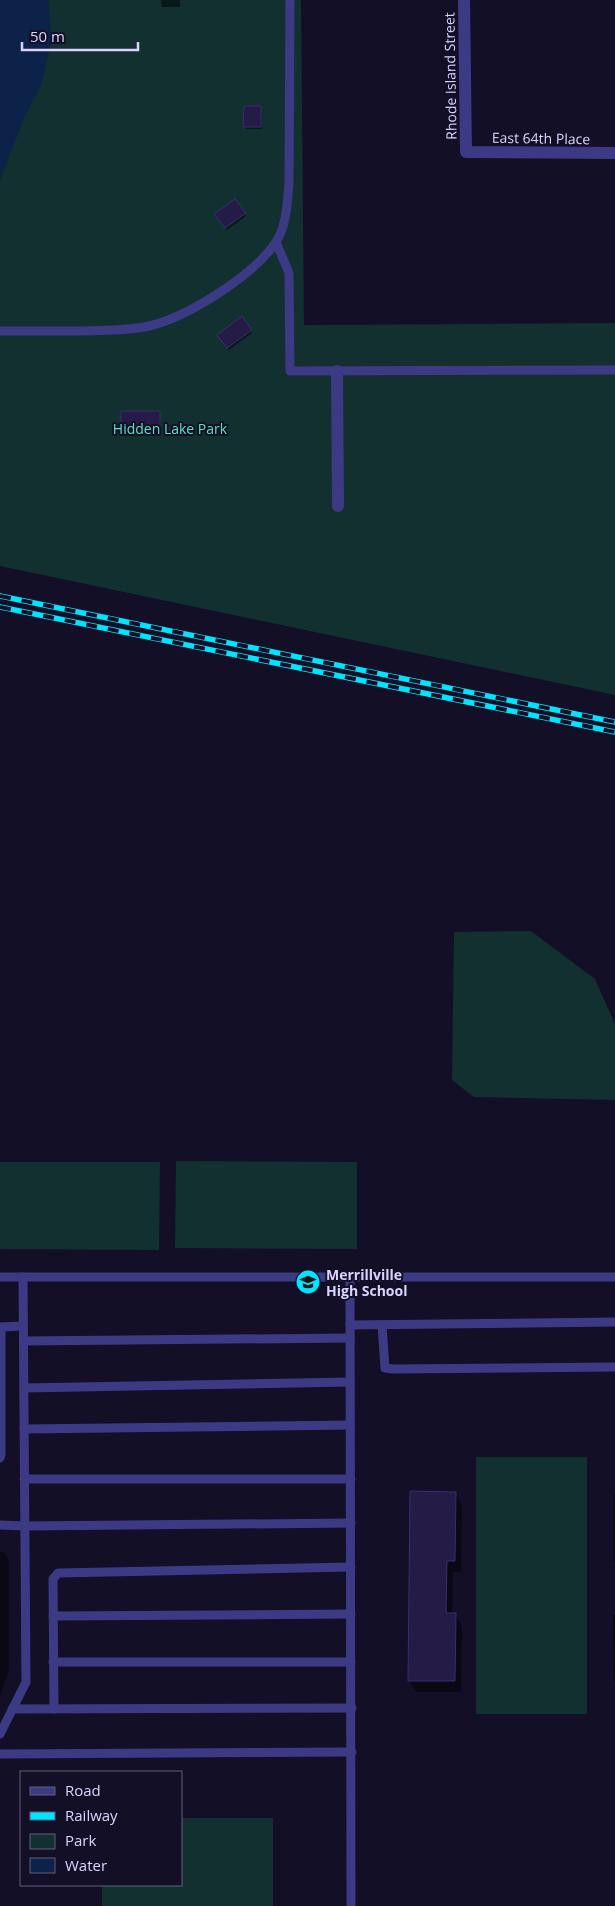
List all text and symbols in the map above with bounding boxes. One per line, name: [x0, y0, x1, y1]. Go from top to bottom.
street label: Rhode Island Street: [439, 12, 461, 140]
scale bar: [22, 20, 139, 52]
text: 50 m: [30, 26, 65, 46]
street label: East 64th Place: [492, 128, 590, 148]
park label: Hidden Lake Park: [113, 419, 228, 438]
place label: Merrillville High School: [326, 1265, 407, 1300]
school or university icon: Merrillville High School: [295, 1269, 321, 1295]
legend: [20, 1771, 182, 1886]
text: Road: [65, 1780, 101, 1800]
text: Railway: [65, 1805, 118, 1825]
text: Park: [65, 1830, 96, 1850]
text: Water: [65, 1855, 107, 1875]

